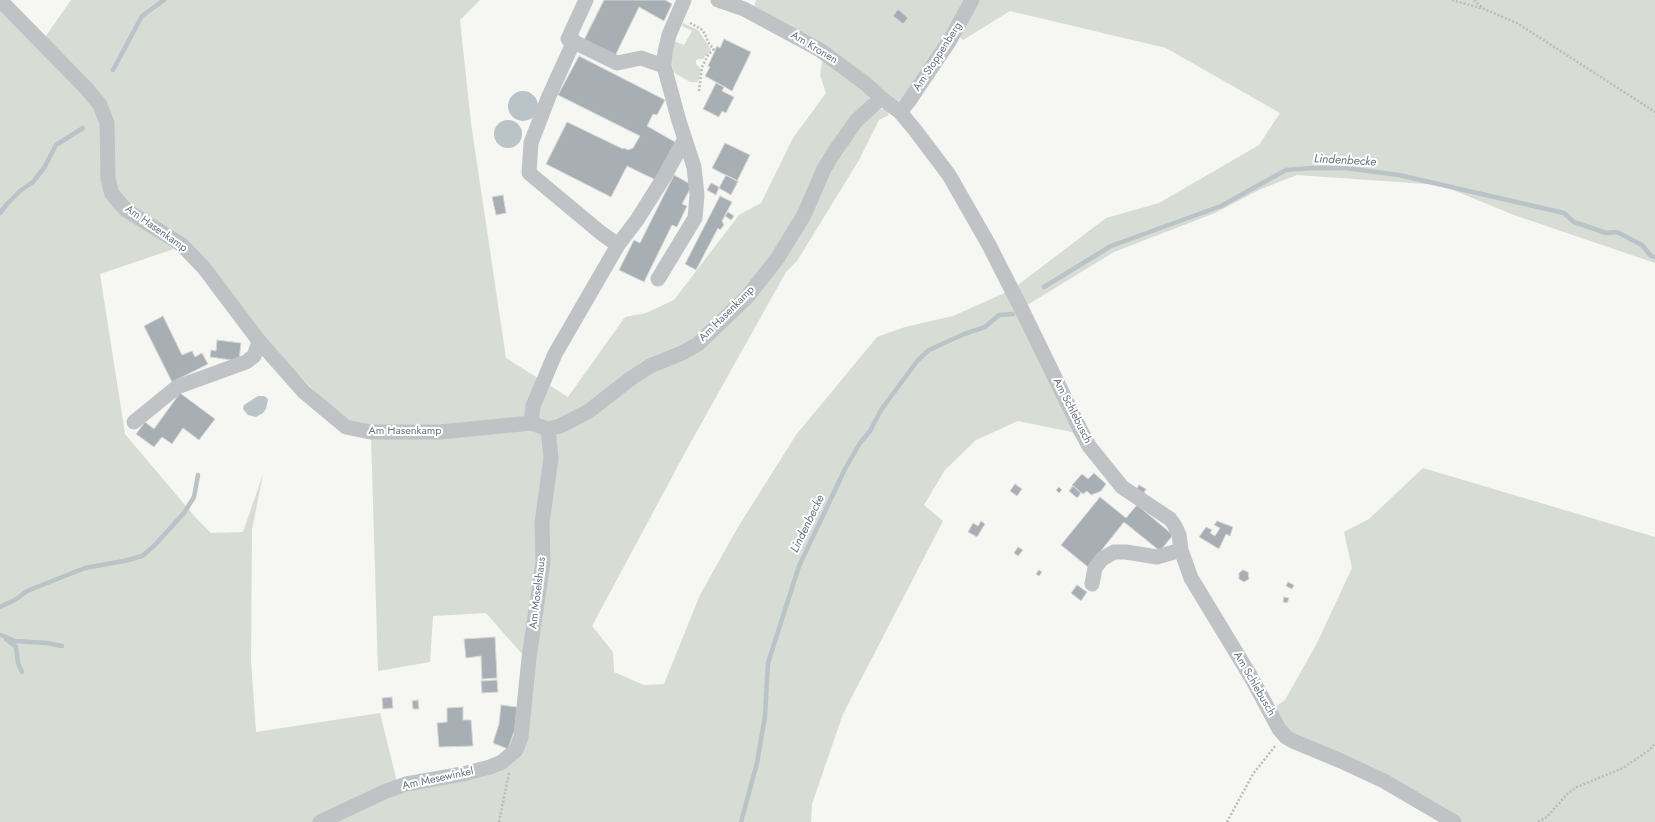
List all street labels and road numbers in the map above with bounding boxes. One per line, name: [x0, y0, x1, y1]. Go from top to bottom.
street label: Am Stoppenberg: [911, 20, 965, 94]
street label: Am Kronen: [788, 29, 840, 67]
street label: Am Hasenkamp: [122, 203, 190, 255]
street label: Am Hasenkamp: [696, 283, 758, 345]
street label: Am Schlebusch: [1050, 376, 1094, 446]
street label: Am Hasenkamp: [368, 424, 442, 438]
street label: Am Moselshaus: [527, 556, 549, 630]
street label: Am Schlebusch: [1230, 650, 1278, 718]
street label: Am Mesewinkel: [401, 765, 475, 793]

